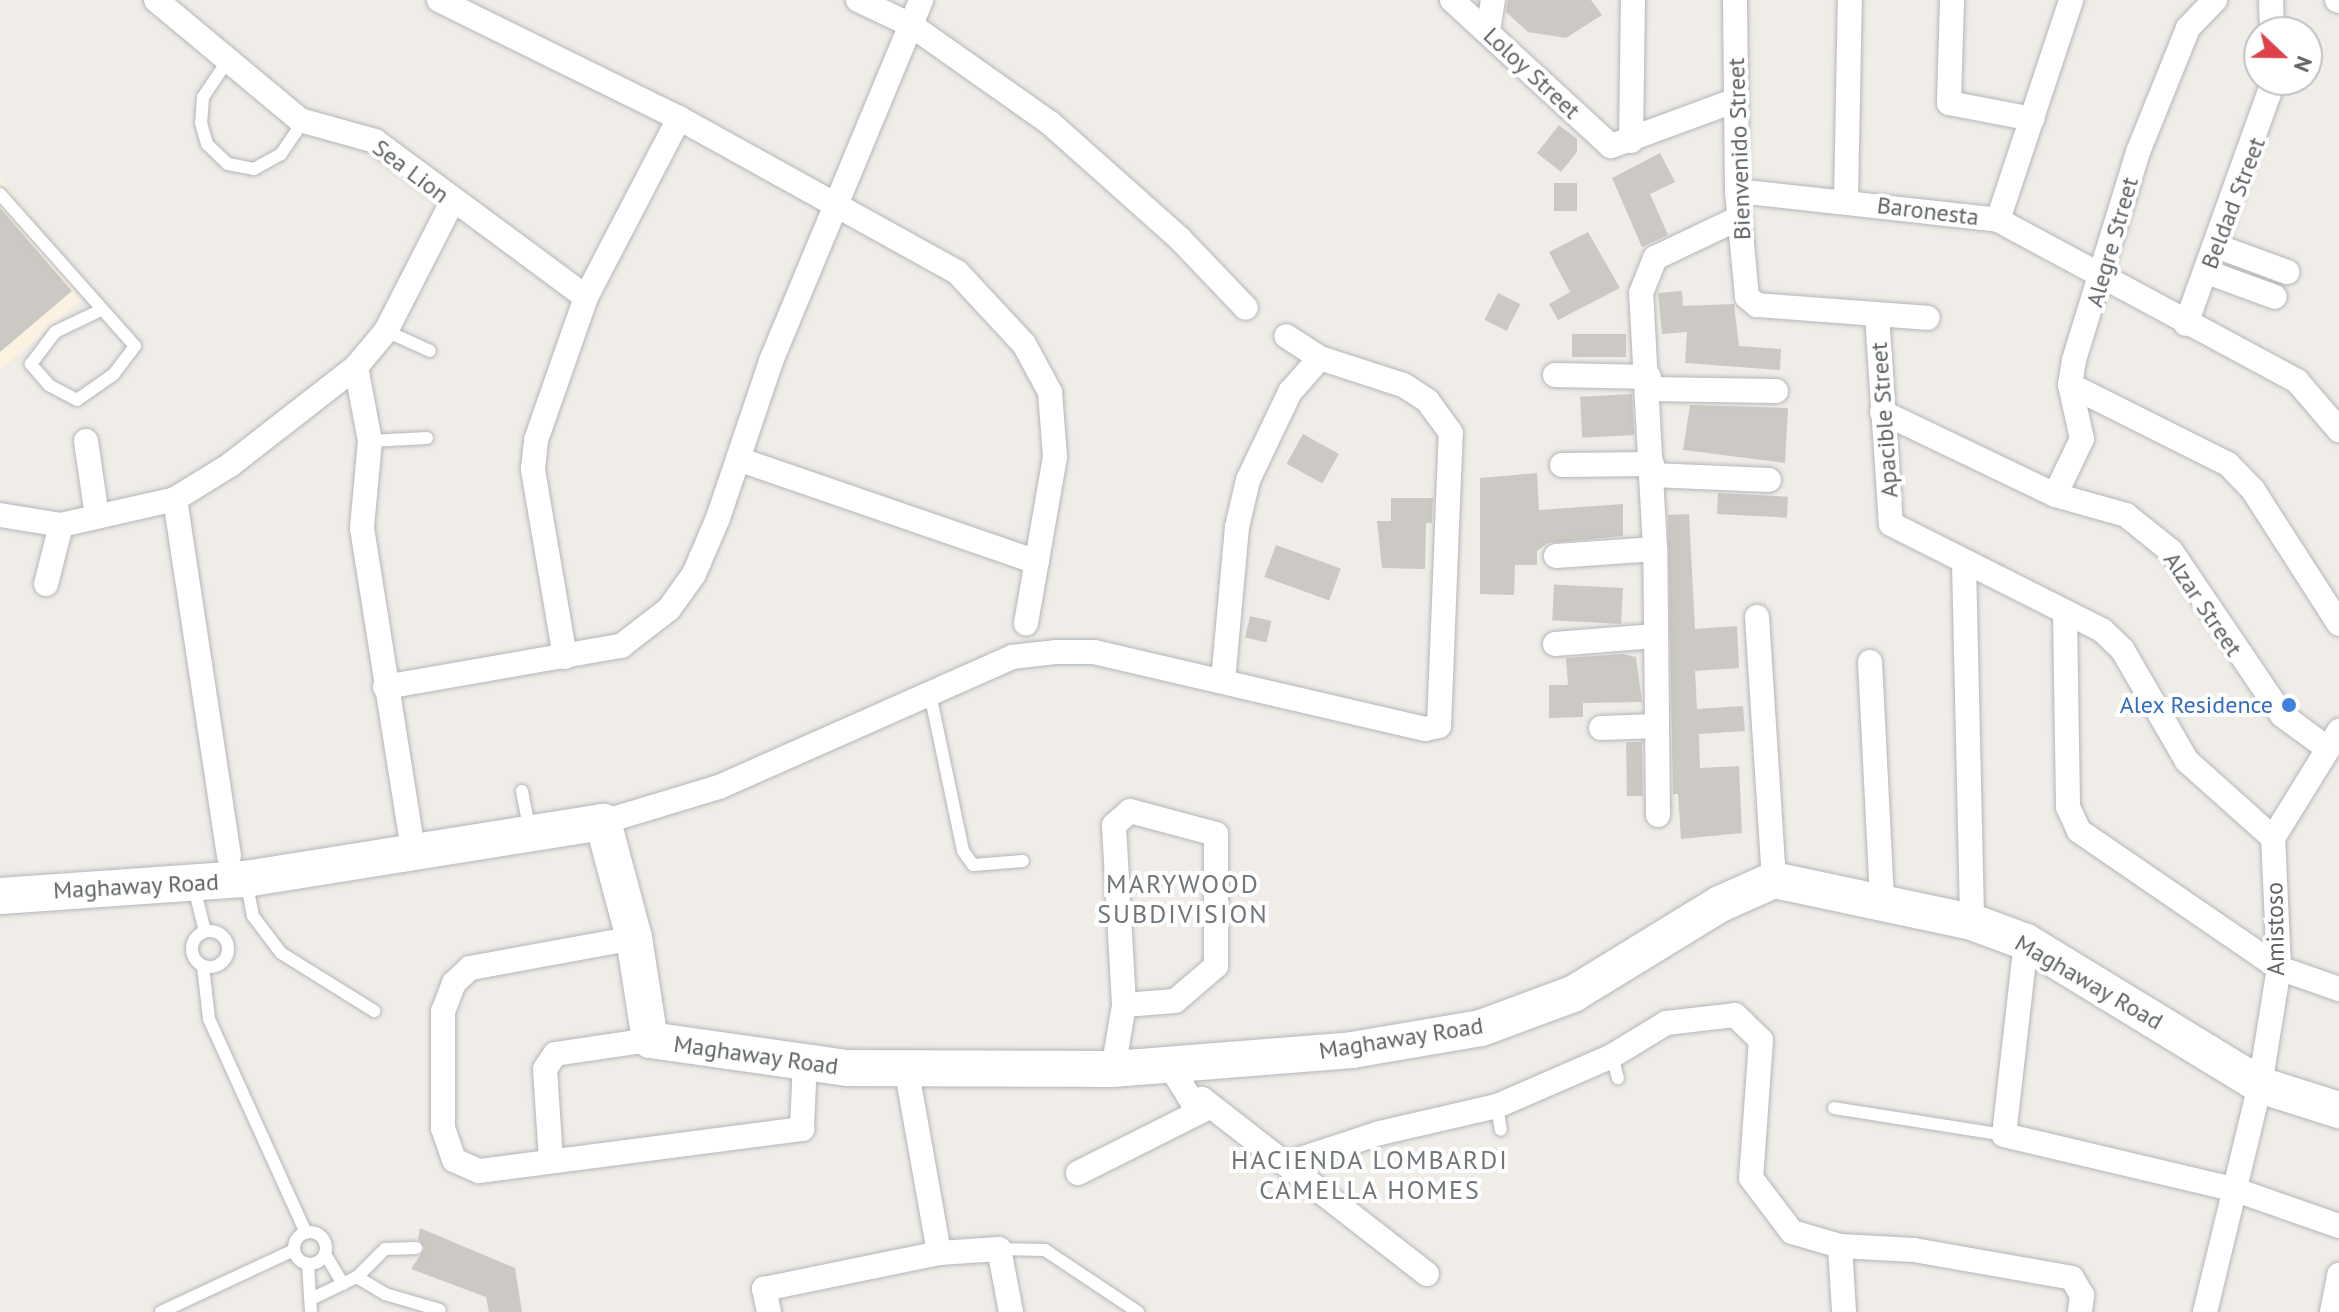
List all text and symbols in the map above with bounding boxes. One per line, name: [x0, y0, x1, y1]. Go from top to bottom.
north arrow: [2243, 16, 2323, 96]
street label: Loloy Street: [1477, 21, 1587, 125]
text: N: [2288, 52, 2319, 76]
street label: Bienvenido Street: [1721, 57, 1757, 241]
street label: Sea Lion: [367, 133, 455, 209]
street label: Beldad Street: [2195, 133, 2271, 273]
street label: Alegre Street: [2080, 174, 2144, 310]
street label: Baronesta: [1875, 190, 1981, 232]
street label: Apacible Street: [1864, 341, 1904, 499]
street label: Alzar Street: [2158, 546, 2248, 662]
place label: Alex Residence: [2119, 691, 2273, 719]
marker: Alex Residence: [2280, 696, 2298, 714]
street label: Maghaway Road: [52, 867, 220, 905]
district label: MARYWOOD SUBDIVISION: [1097, 868, 1269, 930]
street label: Amistoso: [2260, 882, 2290, 976]
street label: Maghaway Road: [2010, 928, 2168, 1036]
street label: Maghaway Road: [1316, 1011, 1486, 1065]
street label: Maghaway Road: [671, 1029, 841, 1081]
district label: HACIENDA LOMBARDI CAMELLA HOMES: [1231, 1144, 1509, 1206]

